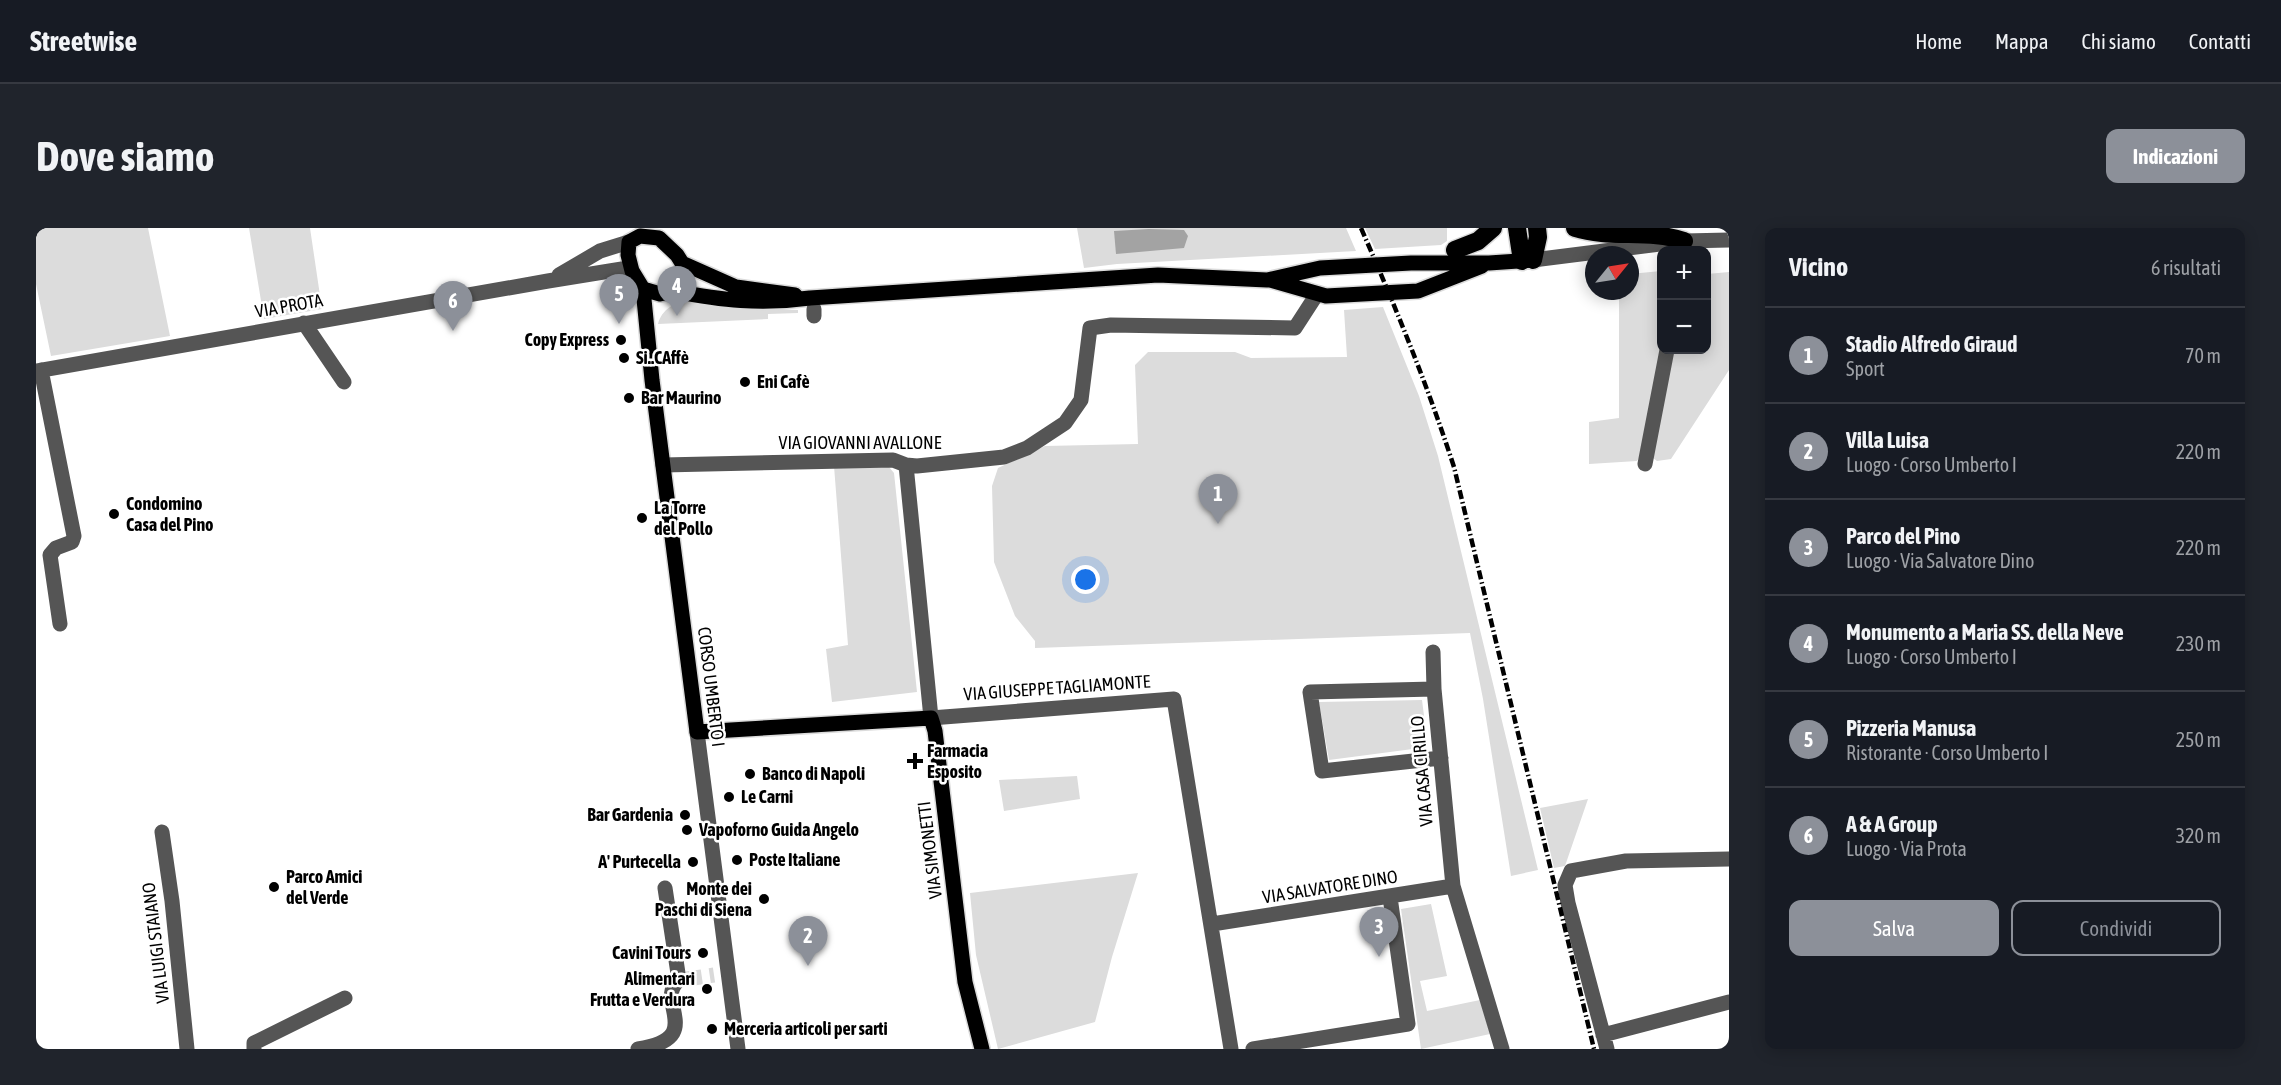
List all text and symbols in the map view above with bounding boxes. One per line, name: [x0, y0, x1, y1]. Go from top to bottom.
text: Streetwise: [30, 25, 137, 57]
text: Home: [1915, 29, 1962, 53]
text: Mappa: [1995, 29, 2048, 53]
text: Chi siamo: [2081, 29, 2156, 53]
text: Contatti: [2189, 29, 2251, 53]
button: Indicazioni: [2106, 129, 2245, 183]
text: Dove siamo: [36, 132, 215, 180]
north arrow: [1585, 246, 1639, 300]
map controls: [1657, 246, 1711, 354]
button: +: [1657, 246, 1711, 300]
text: Vicino: [1789, 252, 1848, 282]
text: 6 risultati: [2151, 256, 2221, 279]
pin: 4: [658, 266, 696, 316]
pin: 5: [600, 274, 638, 324]
pin: 6: [434, 282, 472, 331]
street label: VIA PROTA: [253, 289, 325, 322]
button: −: [1657, 300, 1711, 354]
place label: Copy Express: [525, 329, 610, 350]
text: Stadio Alfredo Giraud: [1846, 331, 2018, 357]
marker: Copy Express: [614, 333, 628, 347]
text: 1: [1804, 344, 1813, 367]
text: 70 m: [2185, 344, 2221, 367]
place label: Si..CAffè: [636, 347, 689, 368]
marker: Si..CAffè: [617, 351, 631, 365]
text: Sport: [1846, 357, 1885, 380]
place label: Eni Cafè: [757, 371, 810, 392]
marker: Eni Cafè: [738, 375, 752, 389]
place label: Bar Maurino: [641, 387, 721, 408]
marker: Bar Maurino: [622, 391, 636, 405]
text: Villa Luisa: [1846, 427, 1929, 453]
street label: VIA GIOVANNI AVALLONE: [779, 432, 942, 453]
text: 2: [1804, 440, 1813, 463]
text: 220 m: [2176, 440, 2221, 463]
text: Luogo · Corso Umberto I: [1846, 453, 2017, 476]
pin: 1: [1198, 474, 1238, 524]
place label: Condomino Casa del Pino: [126, 493, 214, 535]
place label: La Torre del Pollo: [654, 497, 713, 539]
marker: Condomino Casa del Pino: [107, 507, 121, 521]
marker: La Torre del Pollo: [635, 511, 649, 525]
text: Parco del Pino: [1846, 523, 1960, 549]
text: 3: [1804, 536, 1813, 559]
text: 220 m: [2176, 536, 2221, 559]
text: Luogo · Via Salvatore Dino: [1846, 549, 2034, 572]
your location: [1071, 565, 1100, 594]
text: Monumento a Maria SS. della Neve: [1846, 619, 2124, 645]
street label: CORSO UMBERTO I: [694, 626, 729, 748]
text: 4: [1804, 632, 1813, 655]
text: 230 m: [2176, 632, 2221, 655]
text: Luogo · Corso Umberto I: [1846, 645, 2017, 668]
street label: VIA GIUSEPPE TAGLIAMONTE: [963, 670, 1151, 705]
street label: VIA CASA CIRILLO: [1406, 715, 1437, 827]
text: Pizzeria Manusa: [1846, 715, 1976, 741]
text: 5: [1804, 728, 1813, 751]
text: 250 m: [2176, 728, 2221, 751]
place label: Farmacia Esposito: [927, 740, 988, 782]
text: Ristorante · Corso Umberto I: [1846, 741, 2048, 764]
marker: Farmacia Esposito: [908, 754, 922, 768]
place label: Banco di Napoli: [762, 763, 865, 784]
marker: Banco di Napoli: [743, 767, 757, 781]
place label: Le Carni: [741, 786, 793, 807]
marker: Le Carni: [722, 790, 736, 804]
street label: VIA SIMONETTI: [913, 800, 946, 900]
place label: Bar Gardenia: [587, 804, 673, 825]
marker: Bar Gardenia: [678, 808, 692, 822]
text: A & A Group: [1846, 811, 1938, 837]
place label: Vapoforno Guida Angelo: [698, 819, 859, 840]
marker: Vapoforno Guida Angelo: [680, 823, 694, 837]
text: 6: [1804, 824, 1813, 847]
text: 320 m: [2176, 824, 2221, 847]
text: Luogo · Via Prota: [1846, 837, 1967, 860]
place label: Poste Italiane: [749, 849, 840, 870]
place label: A' Purtecella: [597, 851, 681, 872]
marker: Poste Italiane: [730, 853, 744, 867]
marker: A' Purtecella: [686, 855, 700, 869]
street label: VIA SALVATORE DINO: [1261, 865, 1399, 908]
place label: Parco Amici del Verde: [286, 866, 362, 908]
place label: Monte dei Paschi di Siena: [655, 878, 752, 920]
marker: Parco Amici del Verde: [267, 880, 281, 894]
street label: VIA LUIGI STAIANO: [138, 881, 173, 1005]
marker: Monte dei Paschi di Siena: [757, 892, 771, 906]
button: Salva: [1789, 900, 1999, 956]
button: Condividi: [2011, 900, 2221, 956]
pin: 3: [1360, 908, 1398, 957]
pin: 2: [788, 916, 828, 966]
place label: Cavini Tours: [612, 942, 692, 963]
marker: Cavini Tours: [696, 946, 710, 960]
place label: Alimentari Frutta e Verdura: [590, 968, 695, 1010]
marker: Alimentari Frutta e Verdura: [700, 982, 714, 996]
place label: Merceria articoli per sarti: [724, 1018, 888, 1039]
marker: Merceria articoli per sarti: [705, 1022, 719, 1036]

